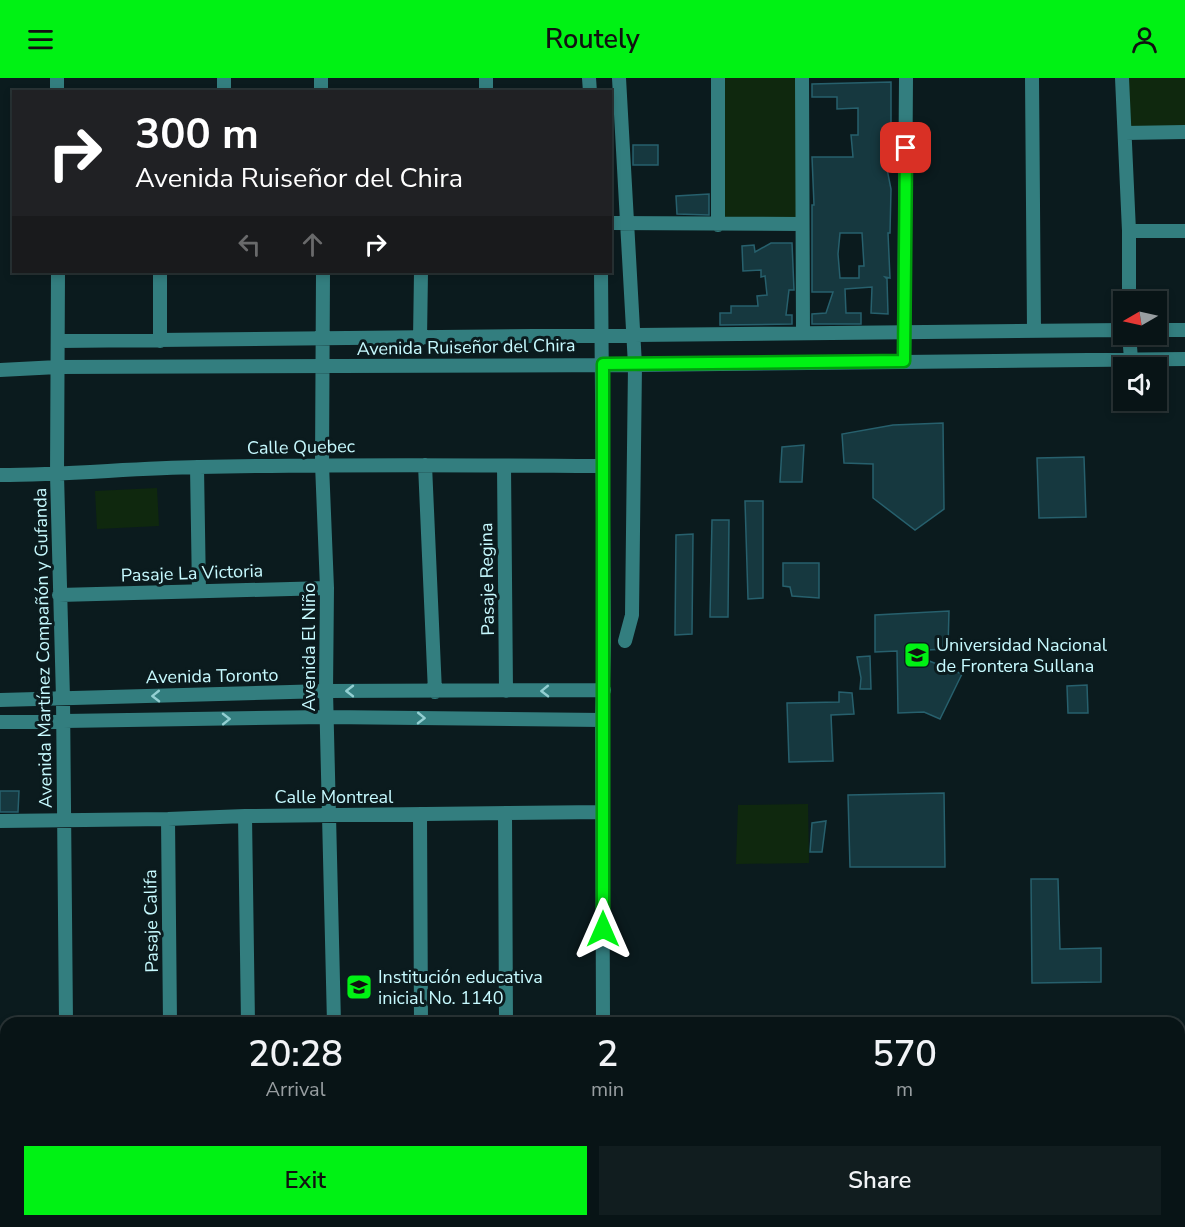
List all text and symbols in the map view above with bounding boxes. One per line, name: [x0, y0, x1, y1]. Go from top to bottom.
text: Routely: [545, 21, 640, 58]
icon: menu: [24, 23, 57, 56]
icon: person: [1128, 23, 1161, 56]
text: 300 m: [135, 106, 259, 163]
icon: right: [36, 114, 114, 192]
pin: [880, 122, 931, 173]
icon: arrive: [889, 131, 922, 164]
text: Avenida Ruiseñor del Chira: [135, 160, 463, 197]
icon: left: [233, 228, 266, 261]
icon: ahead: [296, 228, 329, 261]
icon: right: [359, 228, 392, 261]
north arrow: [1113, 291, 1167, 345]
map controls: [1113, 291, 1167, 411]
street label: Avenida Ruiseñor del Chira: [356, 333, 576, 361]
button: sound: [1113, 357, 1167, 411]
street label: Calle Quebec: [247, 434, 355, 460]
street label: Avenida Martínez Compañón y Gufanda: [28, 488, 58, 808]
street label: Pasaje Regina: [474, 522, 500, 636]
street label: Pasaje La Victoria: [120, 559, 264, 587]
street label: Avenida El Niño: [297, 583, 321, 711]
place label: Universidad Nacional de Frontera Sullana: [936, 633, 1108, 678]
school or university icon: Universidad Nacional de Frontera Sullana: [902, 640, 932, 670]
street label: Avenida Toronto: [145, 663, 279, 689]
one-way arrow: [346, 685, 355, 698]
one-way arrow: [541, 685, 550, 697]
one-way arrow: [151, 689, 160, 702]
one-way arrow: [222, 712, 231, 725]
one-way arrow: [417, 712, 426, 724]
street label: Calle Montreal: [275, 785, 394, 809]
street label: Pasaje Califa: [138, 869, 164, 973]
position arrow: [571, 897, 635, 961]
place label: Institución educativa inicial No. 1140: [378, 965, 543, 1010]
school or university icon: Institución educativa inicial No. 1140: [344, 972, 374, 1002]
text: 20:28: [248, 1030, 343, 1079]
text: 2: [597, 1030, 618, 1079]
text: 570: [872, 1030, 937, 1079]
text: Arrival: [265, 1076, 326, 1103]
text: min: [591, 1076, 624, 1103]
text: m: [896, 1076, 913, 1103]
button: Exit: [24, 1146, 587, 1215]
button: Share: [599, 1146, 1161, 1215]

